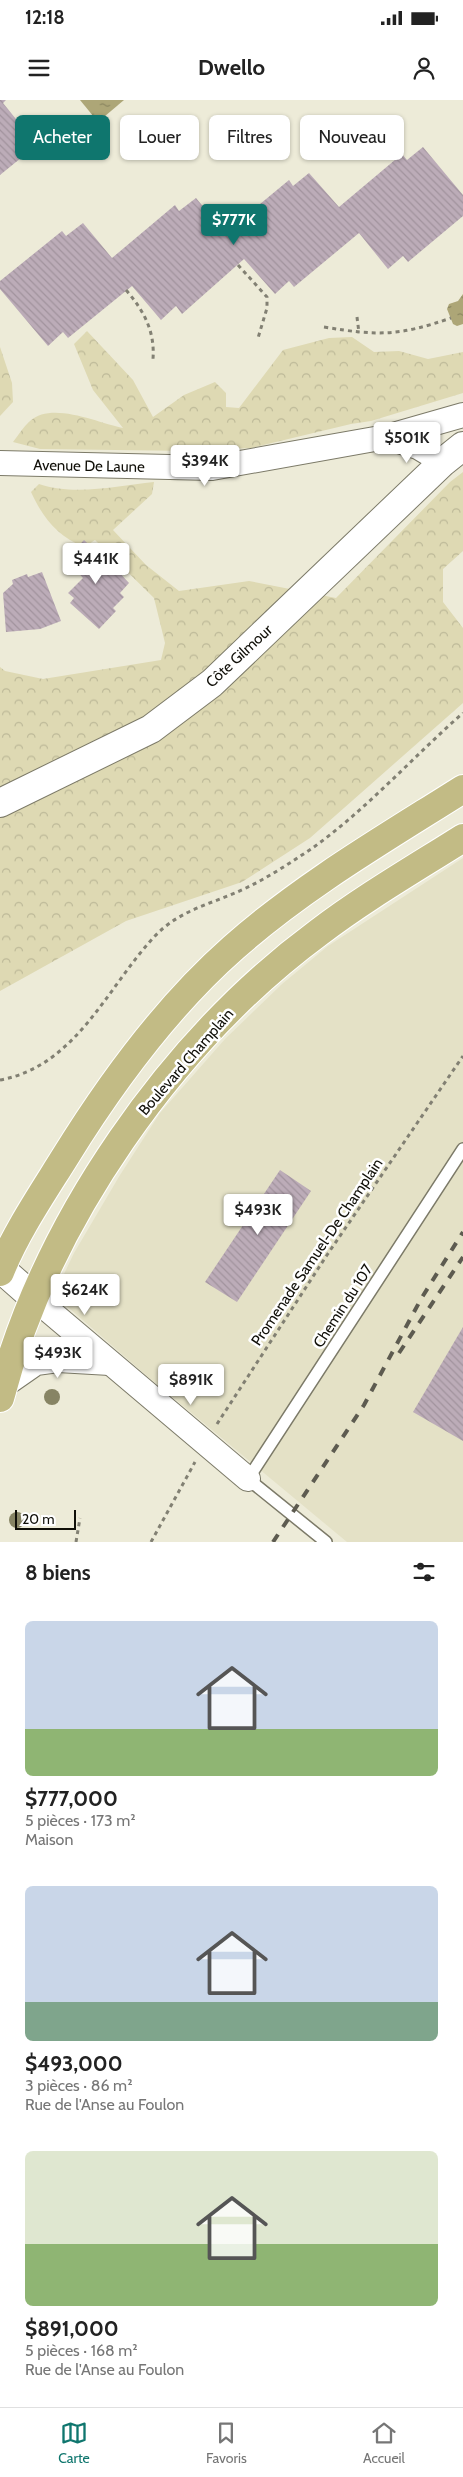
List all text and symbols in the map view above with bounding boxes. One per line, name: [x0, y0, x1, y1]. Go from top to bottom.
text: 12:18: [25, 6, 65, 29]
icon: menu: [25, 54, 53, 82]
text: Dwello: [198, 54, 265, 81]
icon: person: [410, 54, 438, 82]
chip: Acheter: [15, 115, 110, 160]
chip: Louer: [120, 115, 199, 160]
chip: Filtres: [209, 115, 290, 160]
chip: Nouveau: [300, 115, 404, 160]
pin: $777K: [199, 204, 269, 246]
text: $777K: [212, 210, 256, 229]
pin: $501K: [372, 422, 442, 464]
text: $501K: [384, 428, 430, 447]
pin: $394K: [170, 444, 240, 487]
text: $394K: [182, 451, 228, 470]
street label: Avenue De Laune: [33, 456, 145, 476]
pin: $441K: [61, 542, 131, 585]
text: $441K: [74, 549, 118, 568]
street label: Côte Gilmour: [202, 621, 276, 691]
street label: Boulevard Champlain: [135, 1005, 237, 1119]
street label: Promenade Samuel-De Champlain: [248, 1155, 386, 1349]
pin: $493K: [223, 1194, 293, 1236]
text: $493K: [235, 1200, 281, 1219]
street label: Chemin du 107: [309, 1261, 377, 1351]
pin: $624K: [50, 1274, 120, 1316]
text: $624K: [62, 1280, 108, 1299]
pin: $493K: [23, 1336, 93, 1379]
text: $493K: [35, 1343, 81, 1362]
pin: $891K: [156, 1364, 226, 1406]
text: $891K: [169, 1370, 213, 1389]
scale bar: [15, 1507, 76, 1530]
text: 20 m: [22, 1510, 55, 1528]
icon: filters: [410, 1558, 438, 1586]
text: 8 biens: [25, 1560, 91, 1585]
icon: home: [187, 1653, 277, 1743]
text: $777,000: [25, 1786, 118, 1811]
text: 5 pièces · 173 m²: [25, 1811, 136, 1830]
text: Maison: [25, 1830, 73, 1849]
icon: home: [187, 1918, 277, 2008]
text: $493,000: [25, 2051, 123, 2076]
text: 3 pièces · 86 m²: [25, 2076, 132, 2095]
text: Rue de l'Anse au Foulon: [25, 2095, 184, 2114]
icon: home: [187, 2183, 277, 2273]
text: $891,000: [25, 2316, 119, 2341]
text: 5 pièces · 168 m²: [25, 2341, 138, 2360]
text: Rue de l'Anse au Foulon: [25, 2360, 184, 2379]
tab: Carte: [58, 2419, 90, 2467]
tab: Favoris: [206, 2419, 247, 2467]
tab: Accueil: [363, 2419, 405, 2467]

